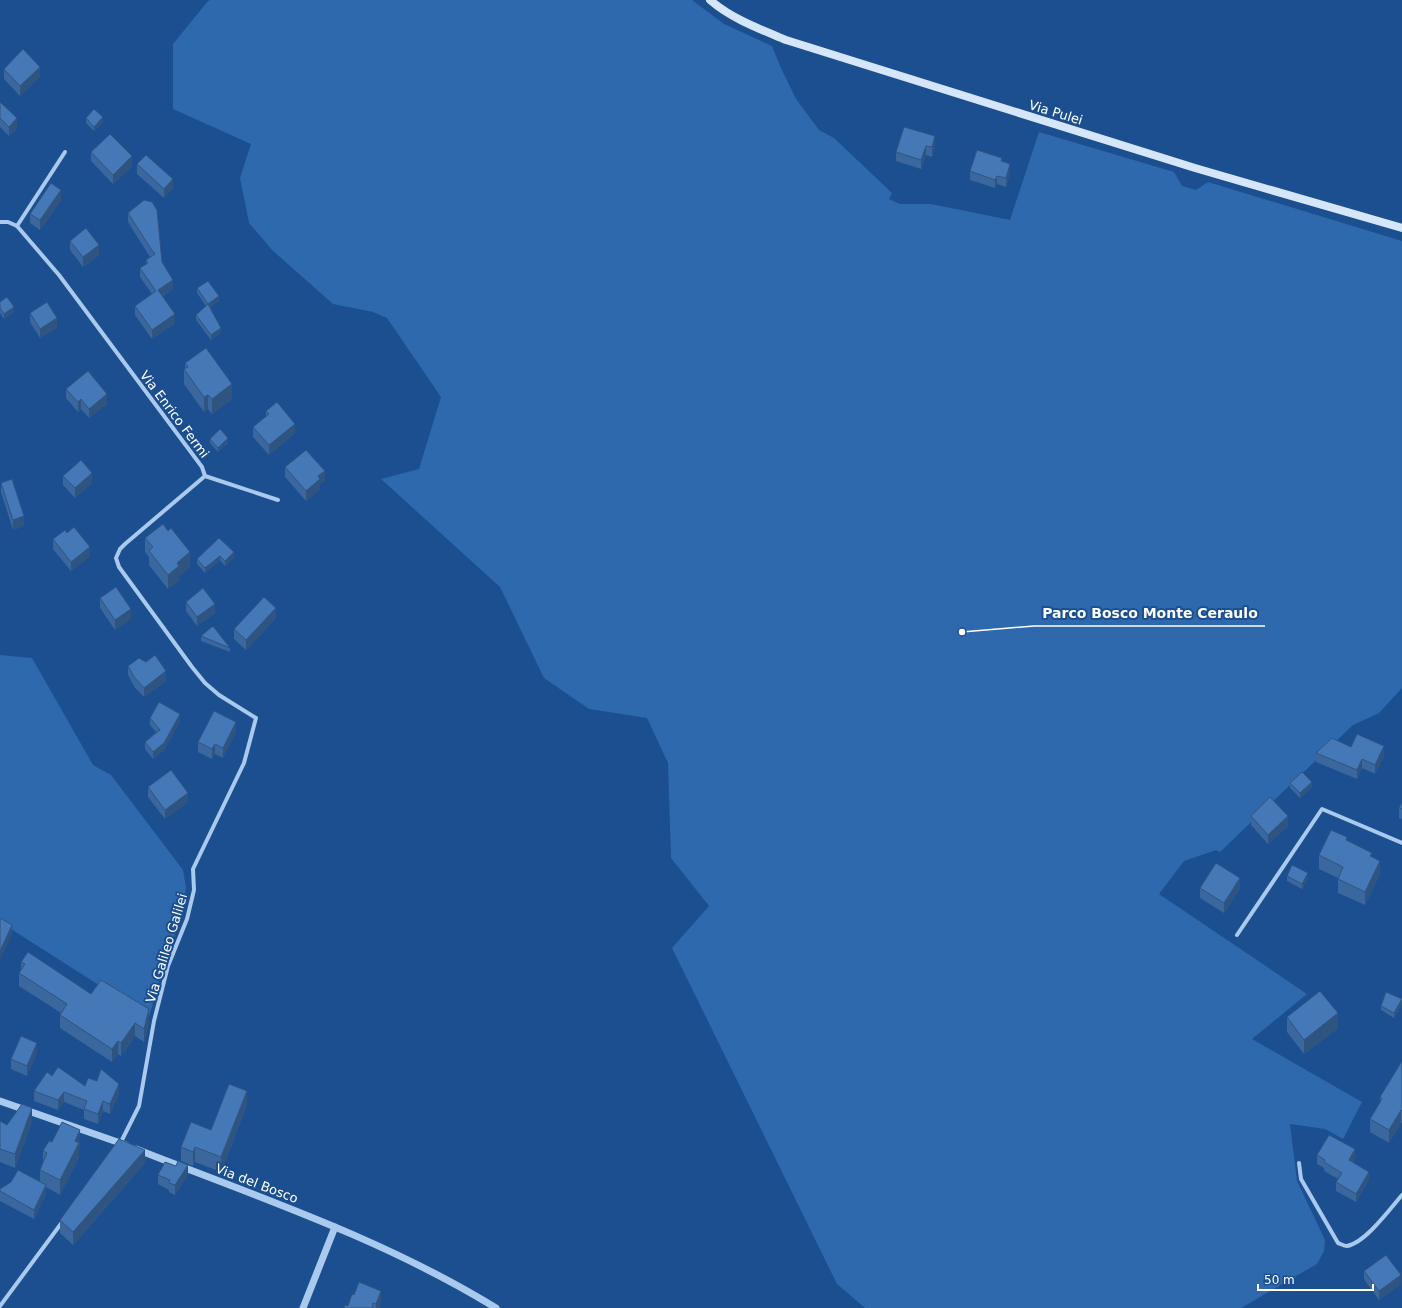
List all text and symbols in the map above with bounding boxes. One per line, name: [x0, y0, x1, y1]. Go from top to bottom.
street label: Via Pulei: [1027, 97, 1085, 128]
street label: Via Enrico Fermi: [137, 368, 212, 461]
callout: Parco Bosco Monte Ceraulo: [1034, 600, 1265, 626]
text: Parco Bosco Monte Ceraulo: [1042, 605, 1258, 621]
street label: Via Galileo Galilei: [143, 892, 190, 1005]
street label: Via del Bosco: [213, 1161, 300, 1206]
scale bar: [1258, 1266, 1373, 1292]
text: 50 m: [1264, 1273, 1295, 1287]

